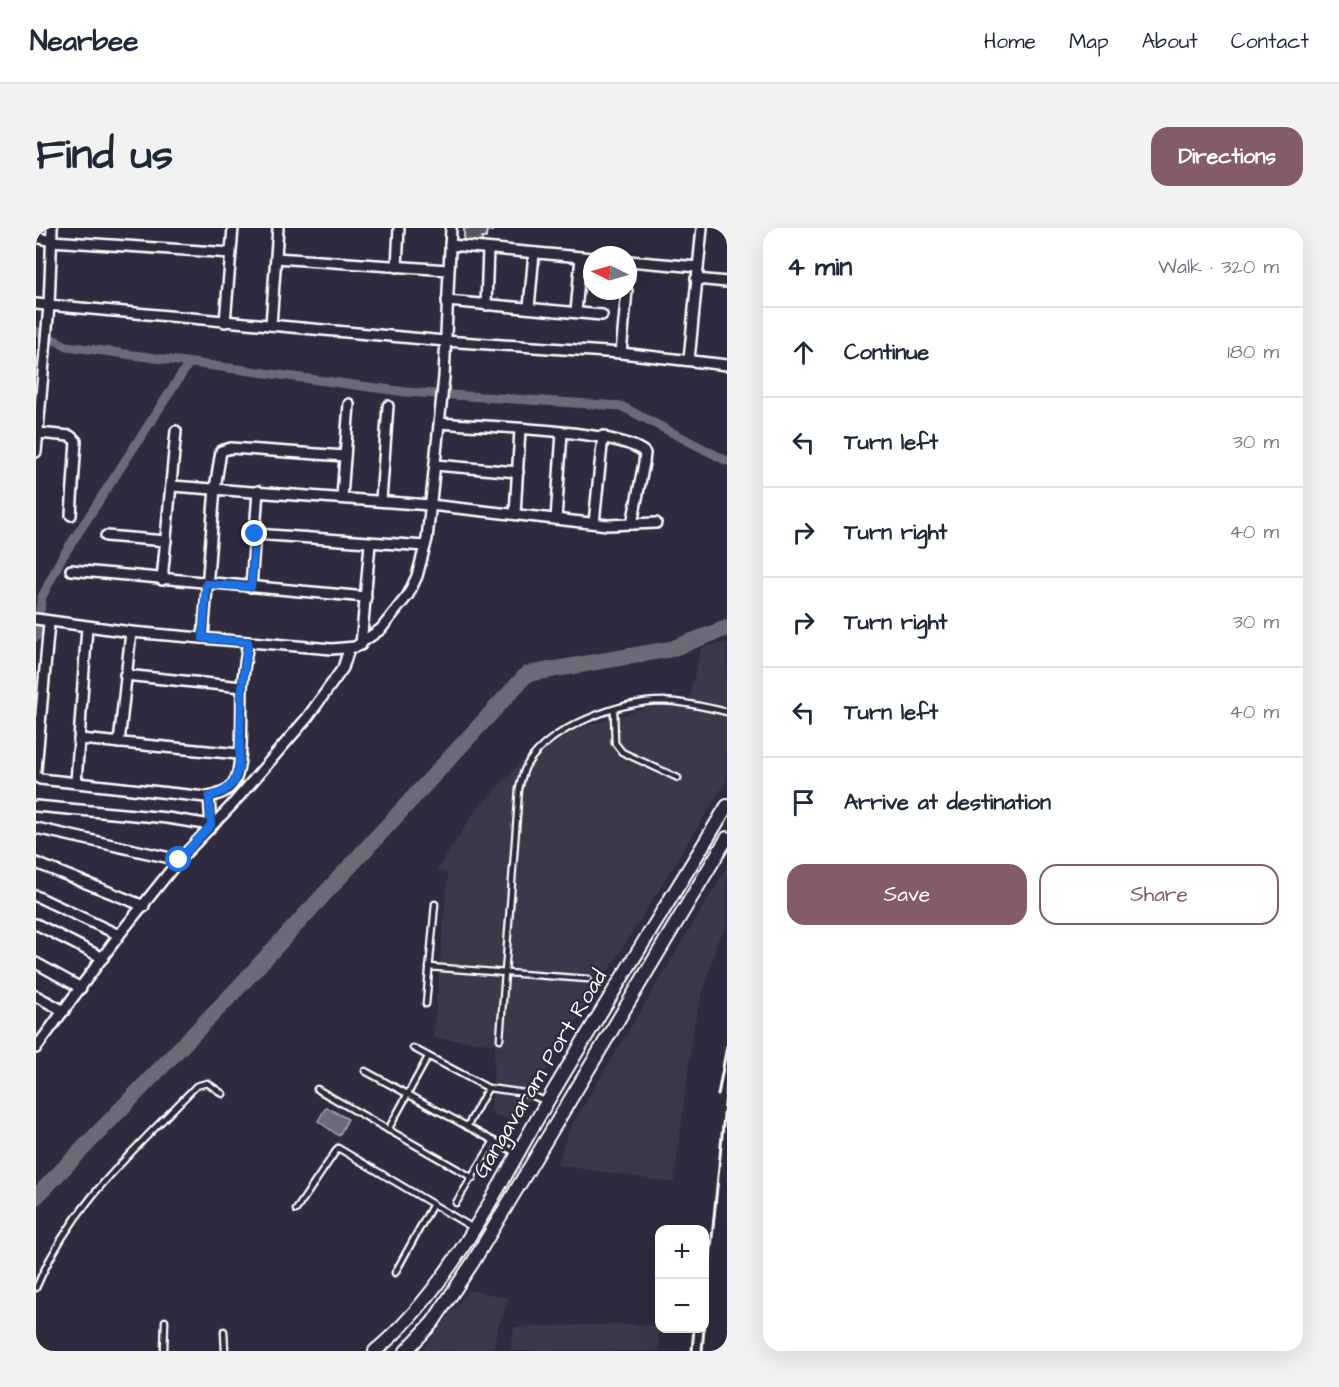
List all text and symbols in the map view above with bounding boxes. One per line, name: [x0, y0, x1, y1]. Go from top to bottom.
text: Nearbee: [30, 22, 138, 61]
text: Home: [984, 27, 1036, 56]
text: Map: [1069, 27, 1109, 56]
text: About: [1142, 27, 1198, 56]
text: Contact: [1231, 27, 1309, 56]
text: Find us: [36, 127, 173, 185]
button: Directions: [1151, 127, 1303, 186]
north arrow: [583, 246, 637, 300]
text: 4 min: [787, 249, 852, 285]
text: Walk · 320 m: [1158, 253, 1279, 281]
icon: ahead: [787, 336, 820, 369]
text: Continue: [844, 337, 929, 368]
text: 180 m: [1227, 338, 1279, 366]
icon: left: [787, 426, 820, 459]
text: Turn left: [844, 427, 938, 458]
text: 30 m: [1233, 428, 1279, 456]
icon: right: [787, 516, 820, 549]
text: Turn right: [844, 517, 947, 548]
text: 40 m: [1229, 518, 1279, 546]
route end: [241, 520, 267, 546]
icon: right: [787, 606, 820, 639]
text: Turn right: [844, 607, 947, 638]
text: 30 m: [1233, 608, 1279, 636]
icon: left: [787, 696, 820, 729]
text: Turn left: [844, 697, 938, 728]
text: 40 m: [1229, 698, 1279, 726]
icon: arrive: [787, 786, 820, 819]
text: Arrive at destination: [844, 787, 1051, 818]
route start: [165, 846, 191, 872]
button: Save: [787, 864, 1027, 925]
button: Share: [1039, 864, 1279, 925]
street label: Gangavaram Port Road: [465, 964, 616, 1185]
map controls: [655, 1225, 709, 1333]
button: +: [655, 1225, 709, 1279]
button: −: [655, 1279, 709, 1333]

